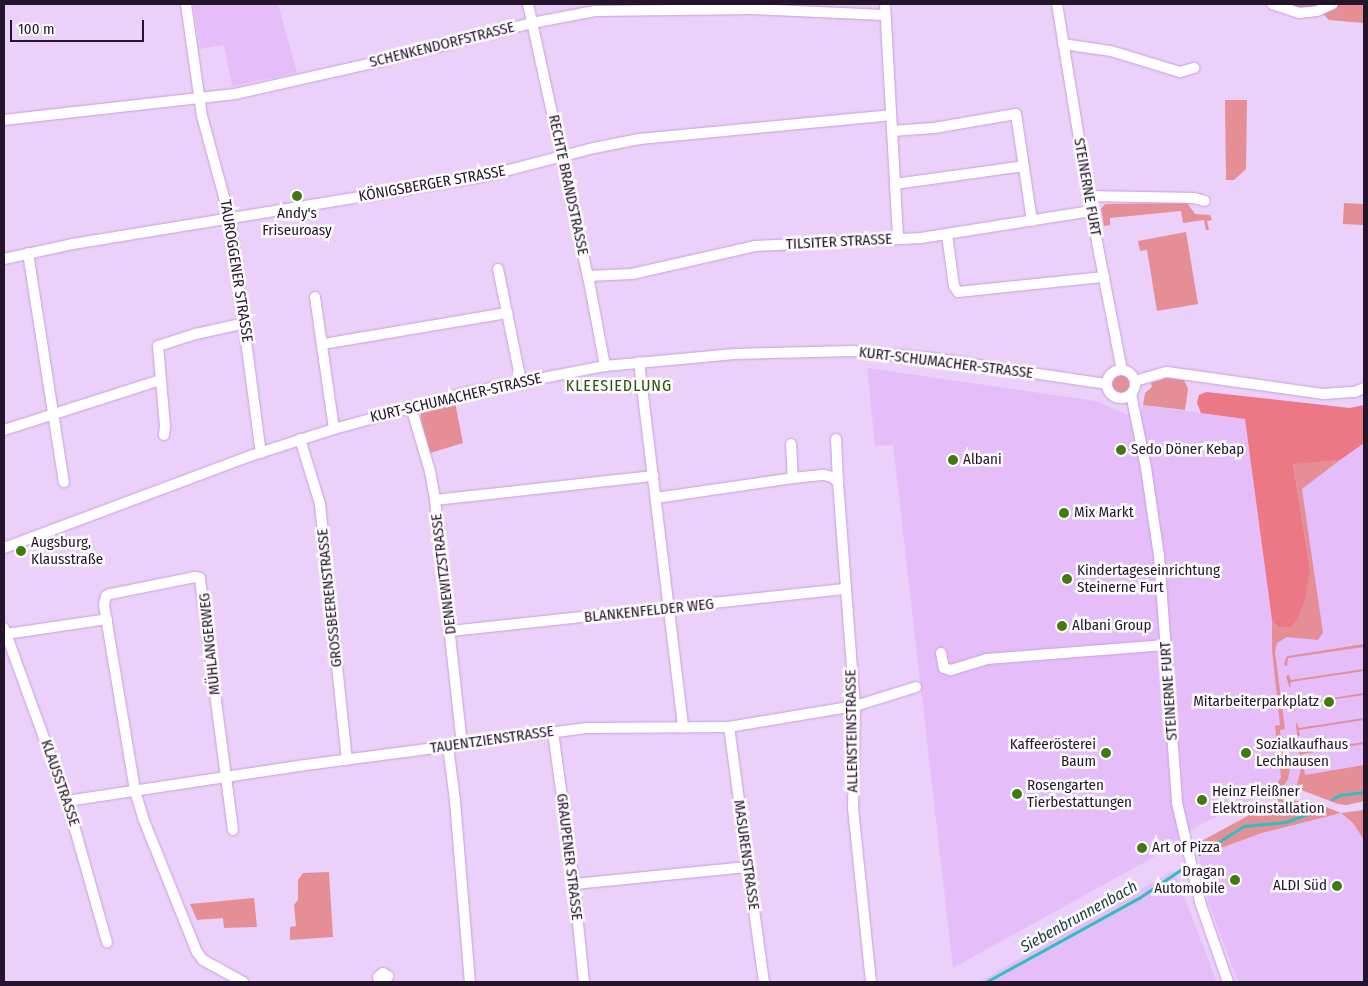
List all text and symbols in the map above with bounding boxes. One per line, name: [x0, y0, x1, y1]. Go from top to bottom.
scale bar: [12, 10, 146, 42]
street label: SCHENKENDORFSTRASSE: [368, 18, 516, 72]
text: 100 m: [18, 20, 55, 38]
street label: RECHTE BRANDSTRASSE: [544, 113, 592, 257]
street label: STEINERNE FURT: [1070, 137, 1104, 237]
street label: KÖNIGSBERGER STRASSE: [357, 162, 507, 206]
marker: Andy's Friseuroasy: [291, 190, 303, 202]
street label: TAUROGGENER STRASSE: [216, 198, 256, 344]
place label: Andy's Friseuroasy: [262, 204, 332, 239]
street label: TILSITER STRASSE: [786, 230, 892, 254]
street label: KURT-SCHUMACHER-STRASSE: [858, 343, 1034, 383]
street label: KURT-SCHUMACHER-STRASSE: [369, 370, 543, 426]
district label: KLEESIEDLUNG: [564, 376, 674, 396]
place label: Sedo Döner Kebap: [1131, 441, 1244, 459]
marker: Sedo Döner Kebap: [1115, 444, 1127, 456]
place label: Albani: [963, 451, 1002, 469]
marker: Albani: [947, 454, 959, 466]
place label: Mix Markt: [1074, 504, 1134, 522]
marker: Mix Markt: [1058, 507, 1070, 519]
street label: DENNEWITZSTRASSE: [428, 513, 460, 635]
street label: GROSSBEERENSTRASSE: [314, 528, 346, 668]
place label: Augsburg, Klausstraße: [31, 533, 103, 568]
marker: Augsburg, Klausstraße: [15, 545, 27, 557]
place label: Kindertageseinrichtung Steinerne Furt: [1077, 561, 1220, 596]
marker: Kindertageseinrichtung Steinerne Furt: [1061, 573, 1073, 585]
street label: MÜHLANGERWEG: [196, 592, 224, 696]
street label: BLANKENFELDER WEG: [583, 595, 715, 627]
place label: Albani Group: [1072, 617, 1151, 635]
marker: Albani Group: [1056, 620, 1068, 632]
street label: STEINERNE FURT: [1157, 641, 1181, 741]
street label: ALLENSTEINSTRASSE: [842, 669, 862, 793]
place label: Mitarbeiterparkplatz: [1193, 693, 1319, 711]
marker: Mitarbeiterparkplatz: [1323, 696, 1335, 708]
street label: TAUENTZIENSTRASSE: [429, 722, 555, 758]
place label: Kaffeerösterei Baum: [1010, 735, 1096, 770]
place label: Sozialkaufhaus Lechhausen: [1256, 735, 1348, 770]
street label: KLAUSSTRASSE: [37, 737, 83, 829]
marker: Kaffeerösterei Baum: [1100, 747, 1112, 759]
marker: Sozialkaufhaus Lechhausen: [1240, 747, 1252, 759]
place label: Rosengarten Tierbestattungen: [1027, 776, 1132, 811]
place label: Heinz Fleißner Elektroinstallation: [1212, 782, 1325, 817]
marker: Rosengarten Tierbestattungen: [1011, 788, 1023, 800]
street label: GRAUPENER STRASSE: [552, 792, 586, 922]
marker: Heinz Fleißner Elektroinstallation: [1196, 794, 1208, 806]
street label: MASURENSTRASSE: [729, 799, 763, 911]
place label: Art of Pizza: [1152, 839, 1220, 857]
marker: Art of Pizza: [1136, 842, 1148, 854]
place label: Dragan Automobile: [1154, 862, 1225, 897]
marker: Dragan Automobile: [1229, 874, 1241, 886]
water label: Siebenbrunnenbach: [1017, 877, 1141, 957]
place label: ALDI Süd: [1273, 877, 1327, 895]
marker: ALDI Süd: [1331, 880, 1343, 892]

